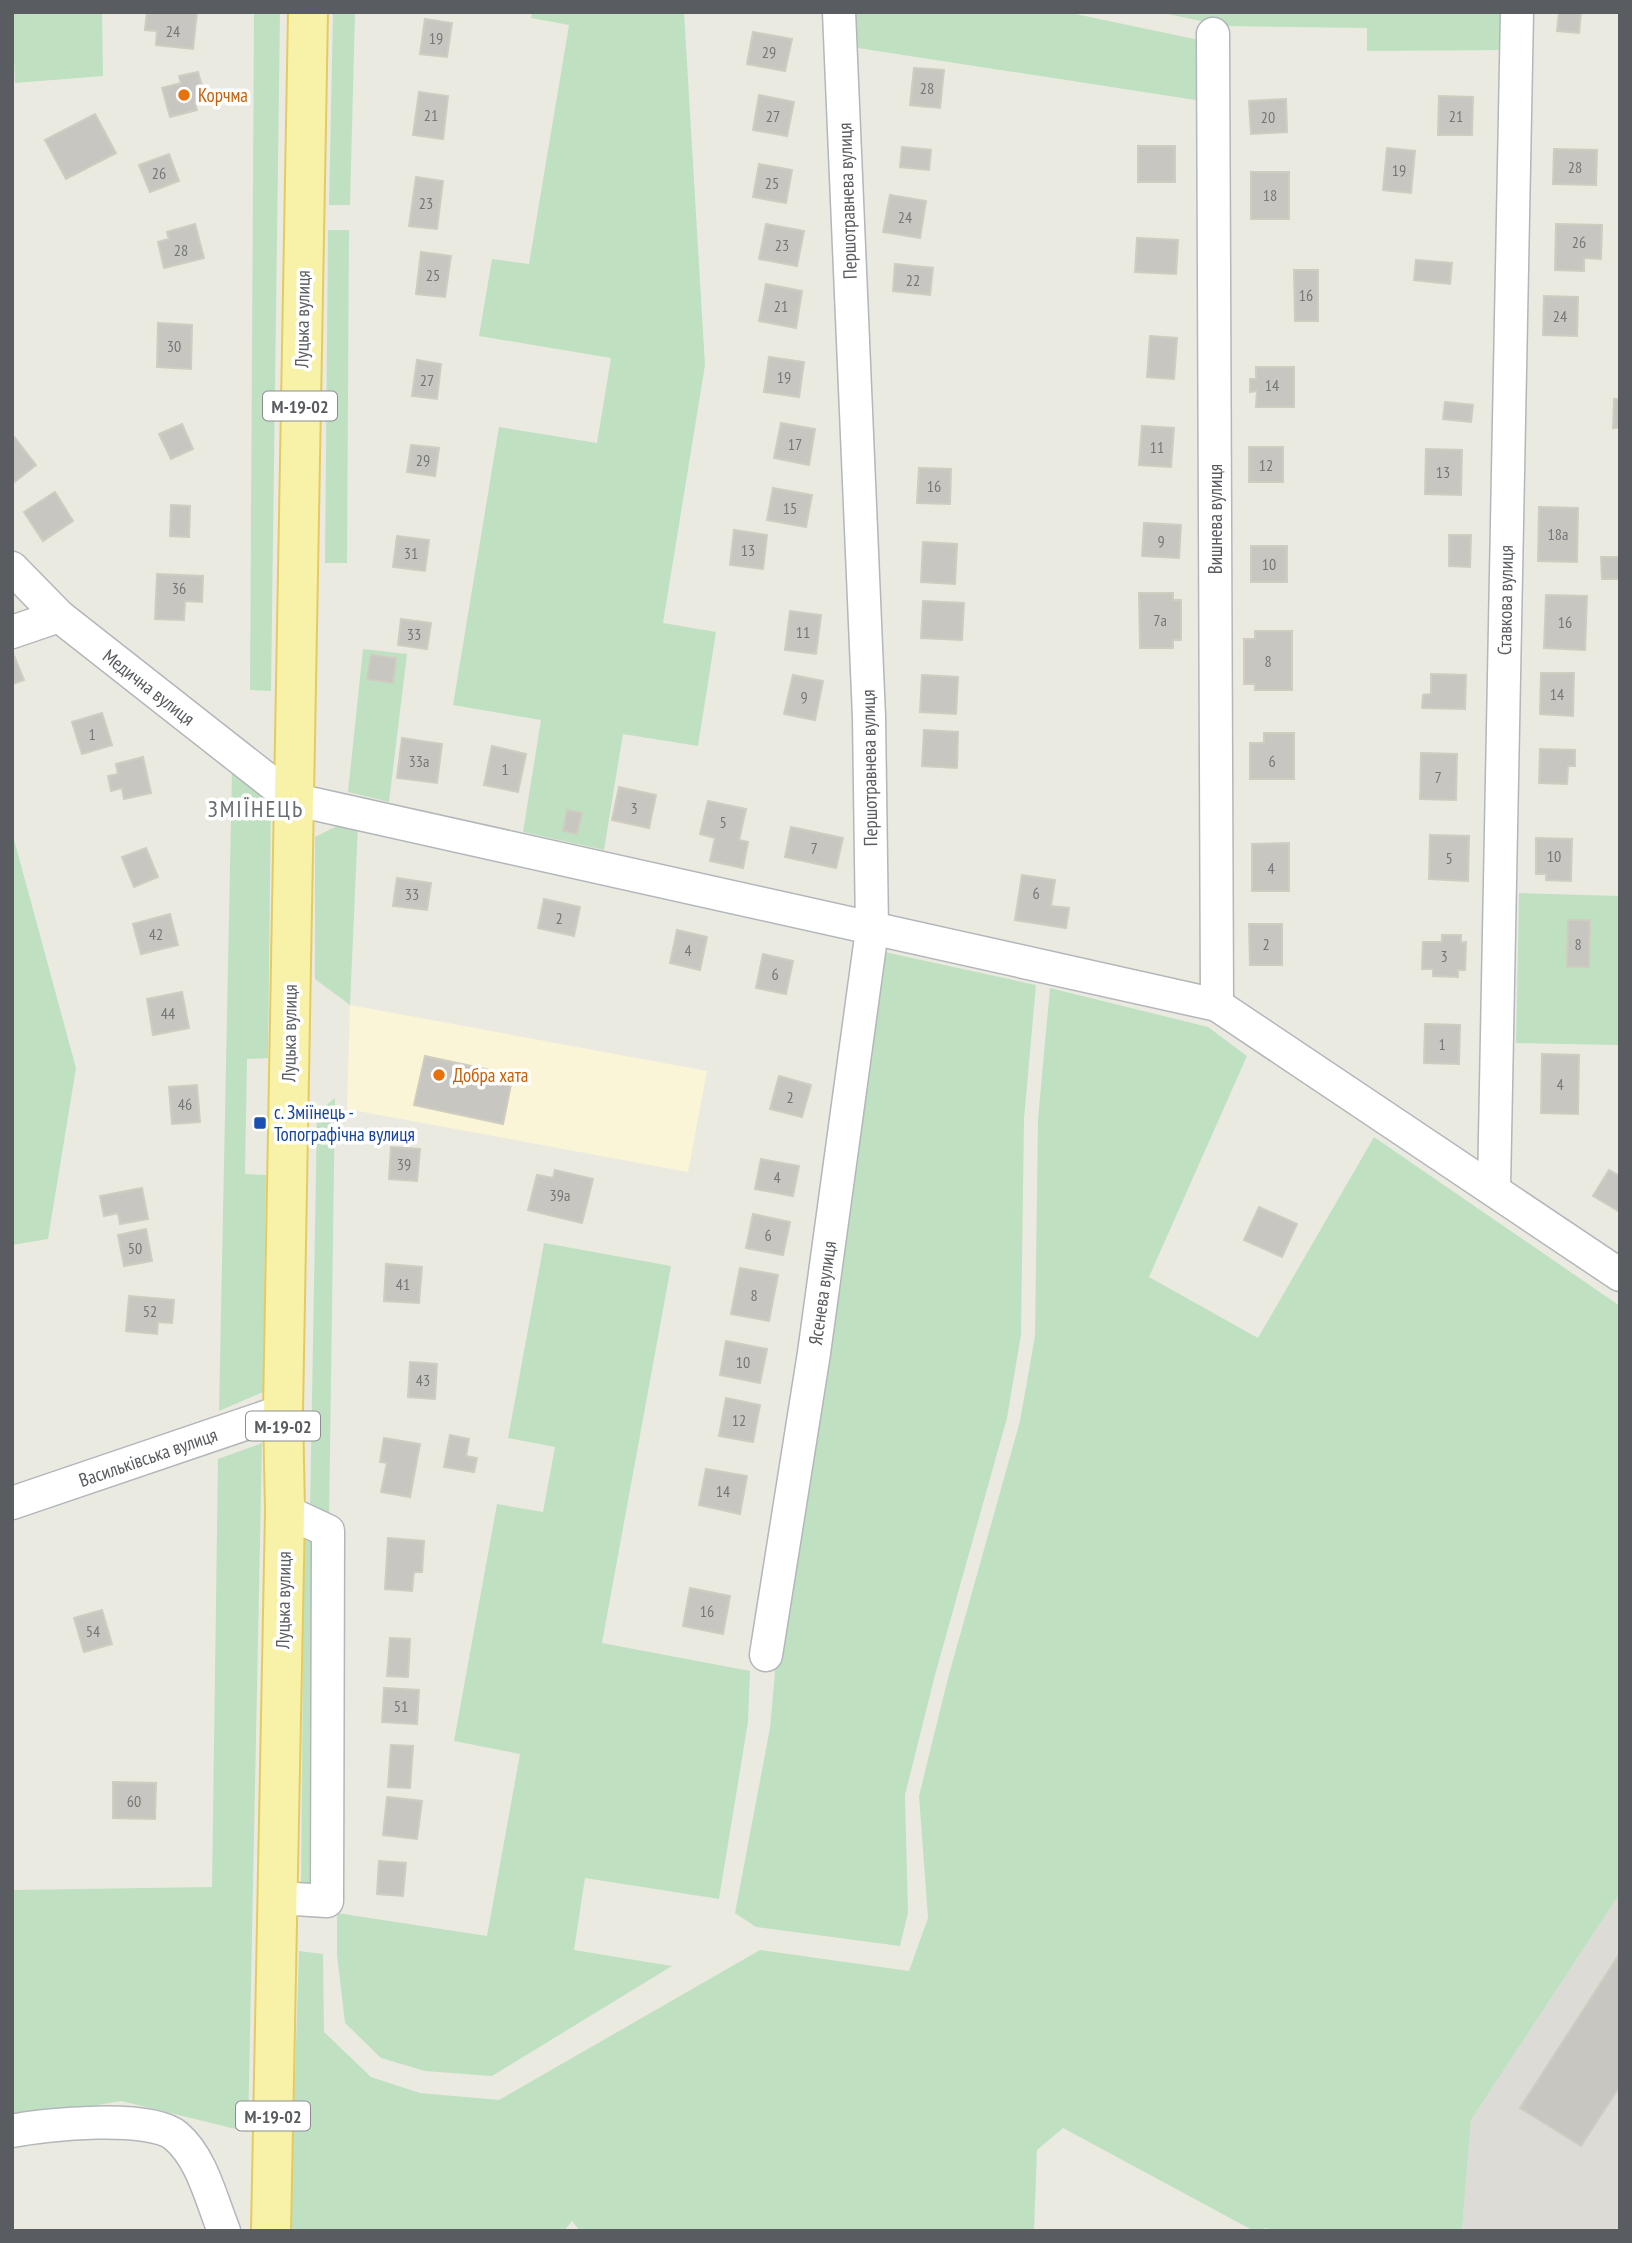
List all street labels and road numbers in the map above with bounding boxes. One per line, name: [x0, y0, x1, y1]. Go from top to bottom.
street label: Першотравнева вулиця: [832, 122, 862, 280]
street label: Луцька вулиця: [289, 270, 315, 369]
road number: М-19-02: [263, 392, 337, 420]
street label: Вишнева вулиця: [1203, 464, 1227, 574]
street label: Ставкова вулиця: [1492, 545, 1518, 655]
street label: Медична вулиця: [98, 644, 200, 730]
street label: Першотравнева вулиця: [856, 689, 882, 847]
street label: Луцька вулиця: [276, 984, 302, 1083]
street label: Ясенева вулиця: [803, 1239, 841, 1347]
road number: М-19-02: [246, 1412, 320, 1441]
street label: Васильківська вулиця: [76, 1422, 220, 1492]
street label: Луцька вулиця: [270, 1551, 296, 1650]
road number: М-19-02: [236, 2102, 310, 2130]

